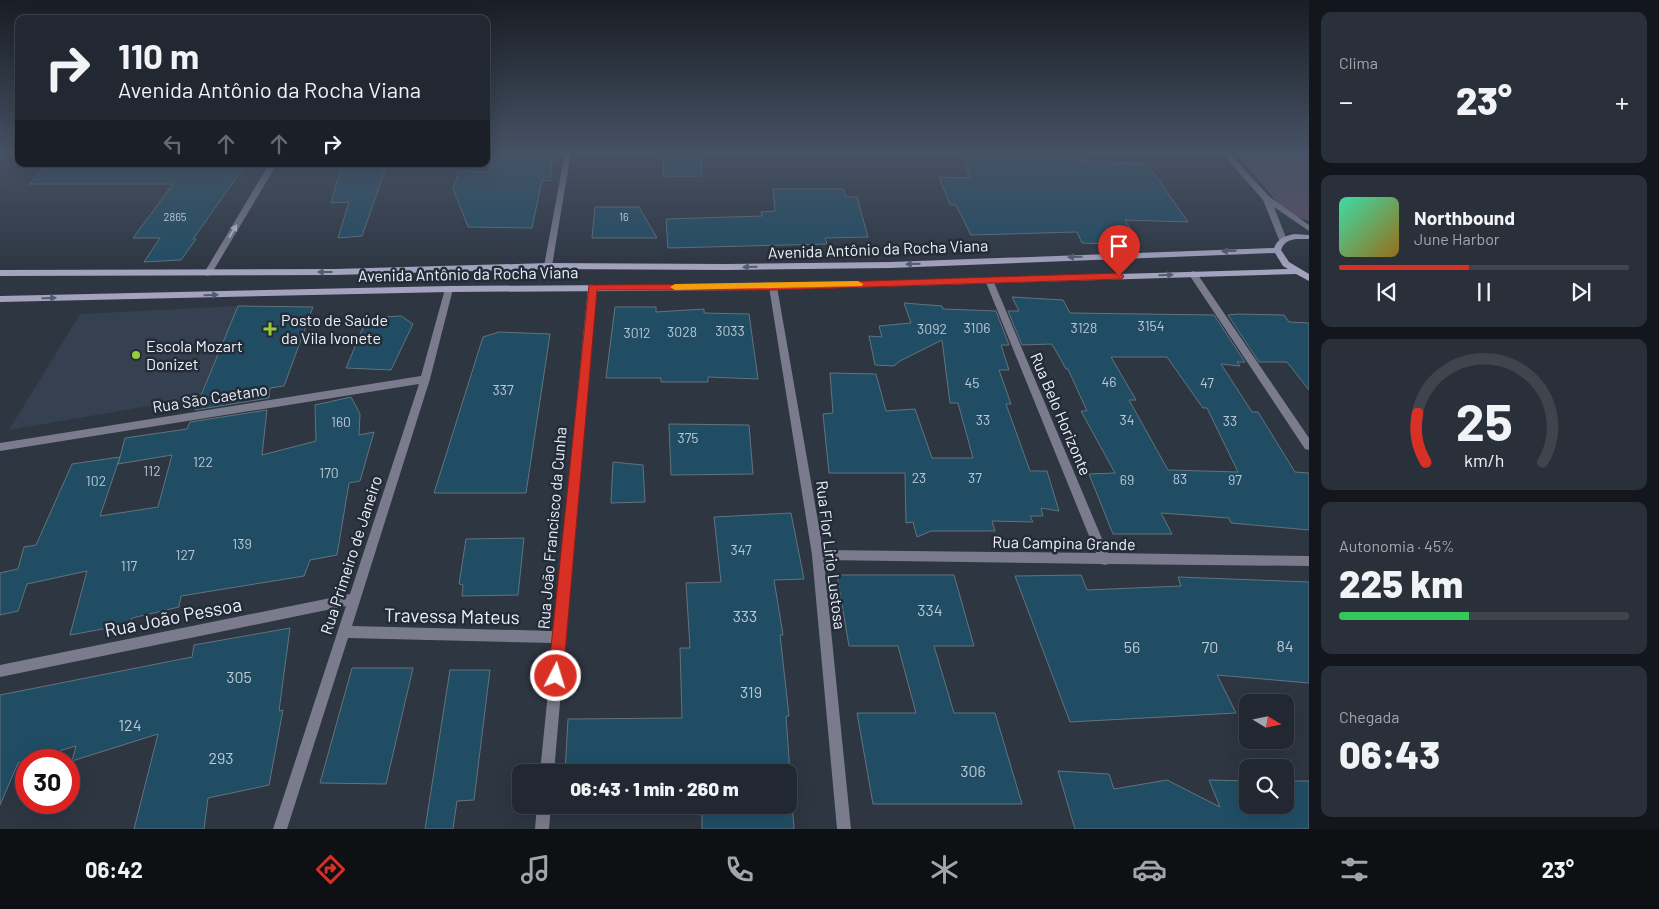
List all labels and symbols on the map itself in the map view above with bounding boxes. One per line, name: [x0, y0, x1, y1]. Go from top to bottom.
house number: 2865: [164, 210, 187, 223]
house number: 16: [619, 210, 629, 223]
one-way arrow: [229, 224, 238, 238]
pin: [1098, 225, 1140, 276]
street label: Avenida Antônio da Rocha Viana: [767, 235, 988, 262]
one-way arrow: [1220, 247, 1236, 255]
one-way arrow: [1067, 254, 1083, 262]
one-way arrow: [905, 260, 921, 268]
street label: Avenida Antônio da Rocha Viana: [358, 262, 578, 285]
one-way arrow: [742, 263, 758, 271]
one-way arrow: [317, 268, 333, 276]
one-way arrow: [1158, 271, 1174, 279]
one-way arrow: [203, 290, 219, 298]
one-way arrow: [41, 294, 57, 302]
place label: Posto de Saúde da Vila Ivonete: [281, 310, 388, 347]
house number: 3154: [1138, 317, 1164, 334]
house number: 3106: [963, 319, 991, 336]
house number: 3128: [1071, 319, 1097, 336]
house number: 3092: [917, 320, 947, 337]
marker: Posto de Saúde da Vila Ivonete: [263, 322, 277, 336]
house number: 3033: [715, 322, 745, 339]
house number: 3028: [667, 323, 697, 340]
house number: 3012: [623, 324, 651, 341]
place label: Escola Mozart Donizet: [146, 336, 243, 373]
marker: Escola Mozart Donizet: [130, 349, 142, 361]
street label: Rua Belo Horizonte: [1027, 350, 1096, 478]
house number: 46: [1102, 373, 1116, 390]
house number: 45: [965, 374, 979, 391]
house number: 47: [1200, 374, 1214, 391]
street label: Rua São Caetano: [151, 379, 269, 416]
house number: 337: [492, 381, 514, 398]
house number: 33: [976, 411, 990, 428]
house number: 34: [1120, 411, 1134, 428]
house number: 33: [1223, 412, 1237, 429]
house number: 160: [331, 413, 351, 430]
street label: Rua João Francisco da Cunha: [533, 426, 570, 630]
house number: 375: [677, 429, 699, 446]
house number: 122: [193, 453, 213, 470]
house number: 112: [143, 462, 161, 479]
house number: 170: [319, 464, 339, 481]
house number: 23: [912, 469, 926, 486]
house number: 37: [968, 469, 982, 486]
house number: 83: [1173, 470, 1187, 487]
house number: 69: [1120, 471, 1134, 488]
house number: 97: [1228, 471, 1242, 488]
house number: 102: [86, 472, 106, 489]
street label: Rua Primeiro de Janeiro: [316, 473, 385, 637]
street label: Rua Flor Lírio Lustosa: [813, 479, 850, 631]
street label: Rua Campina Grande: [992, 532, 1136, 553]
house number: 139: [232, 535, 252, 552]
house number: 347: [730, 541, 752, 558]
house number: 127: [175, 546, 195, 563]
house number: 117: [121, 557, 138, 574]
street label: Rua João Pessoa: [102, 592, 243, 641]
house number: 334: [917, 600, 943, 619]
street label: Travessa Mateus: [384, 603, 520, 628]
house number: 333: [733, 606, 757, 625]
house number: 84: [1276, 636, 1294, 655]
house number: 56: [1124, 637, 1140, 656]
house number: 70: [1202, 637, 1218, 656]
position arrow: [529, 649, 581, 701]
house number: 305: [226, 667, 252, 686]
house number: 319: [740, 682, 762, 701]
north arrow: [1239, 694, 1294, 749]
house number: 124: [119, 715, 142, 734]
house number: 293: [208, 748, 234, 767]
speed limit sign: 30: [15, 749, 80, 814]
house number: 306: [960, 761, 986, 780]

